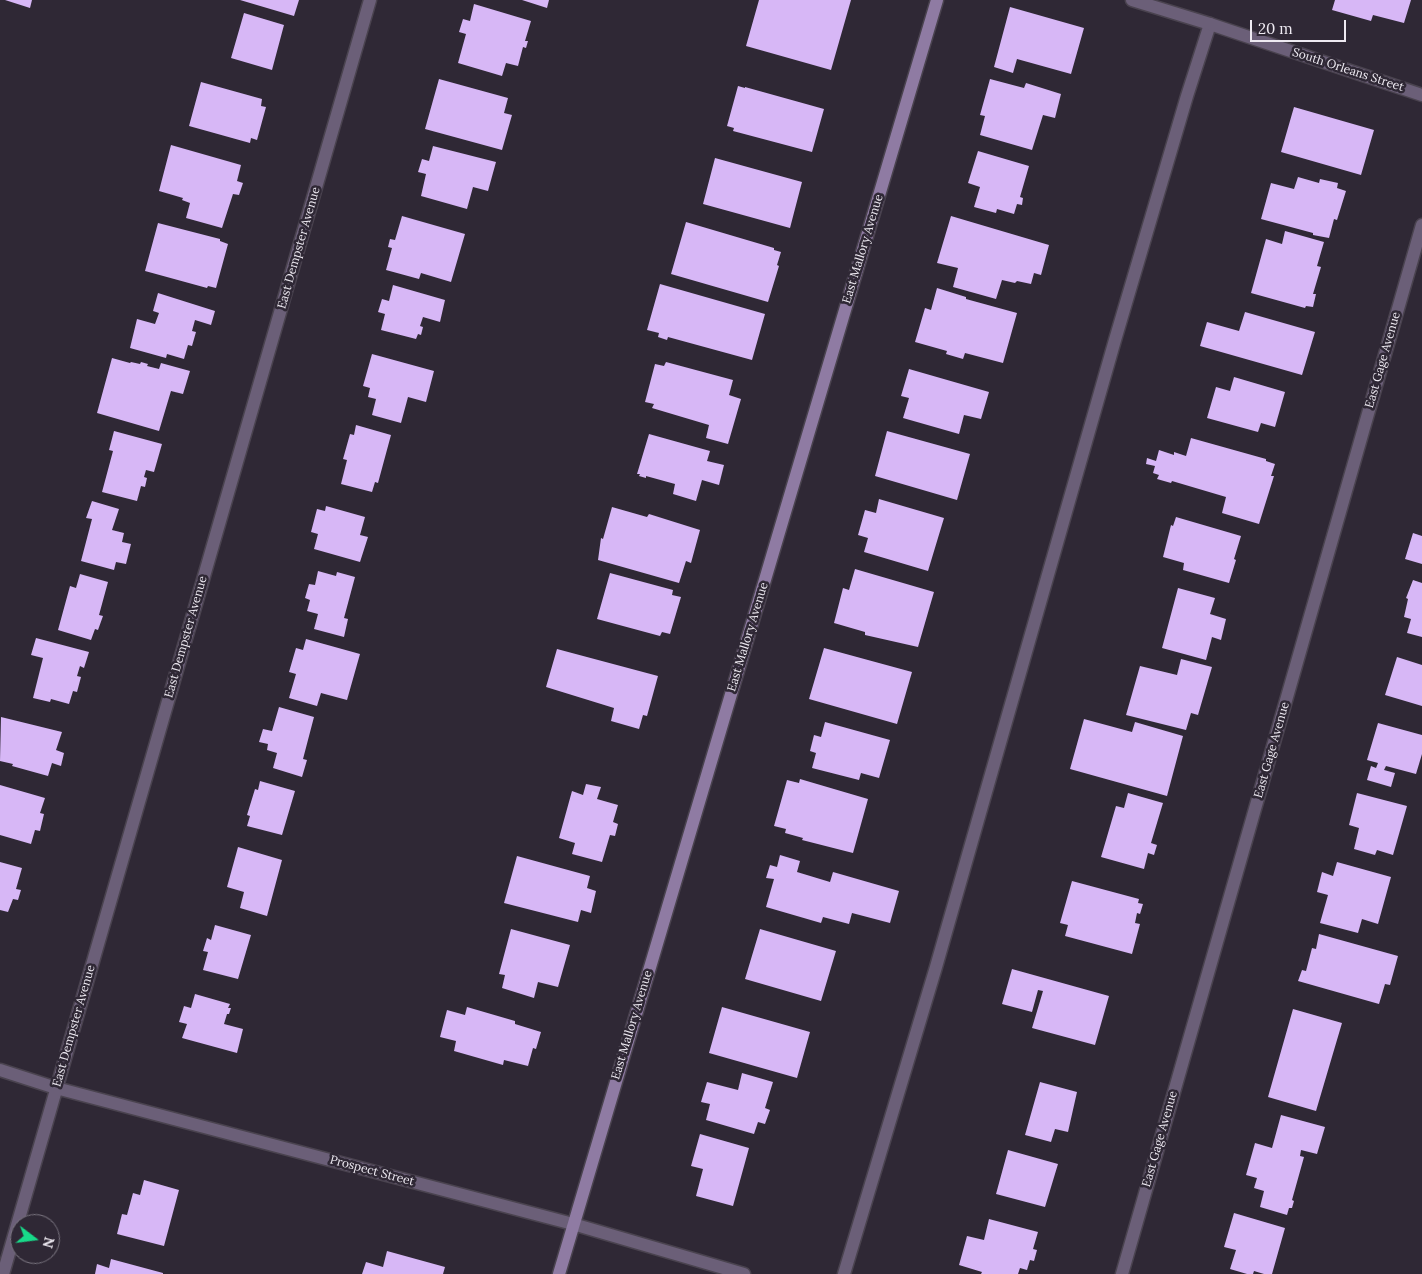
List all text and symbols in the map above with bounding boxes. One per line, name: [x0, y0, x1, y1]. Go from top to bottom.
scale bar: [1252, 10, 1348, 42]
text: 20 m: [1258, 19, 1293, 38]
street label: South Orleans Street: [1290, 45, 1406, 95]
street label: East Dempster Avenue: [275, 185, 323, 311]
street label: East Mallory Avenue: [840, 193, 886, 305]
street label: East Gage Avenue: [1362, 310, 1404, 410]
street label: East Dempster Avenue: [162, 574, 210, 700]
street label: East Mallory Avenue: [725, 581, 771, 693]
street label: East Gage Avenue: [1251, 700, 1293, 800]
street label: East Dempster Avenue: [50, 963, 98, 1089]
street label: East Mallory Avenue: [609, 969, 655, 1081]
street label: East Gage Avenue: [1139, 1089, 1181, 1189]
street label: Prospect Street: [328, 1153, 416, 1189]
north arrow: [10, 1214, 60, 1264]
text: N: [38, 1235, 59, 1250]

